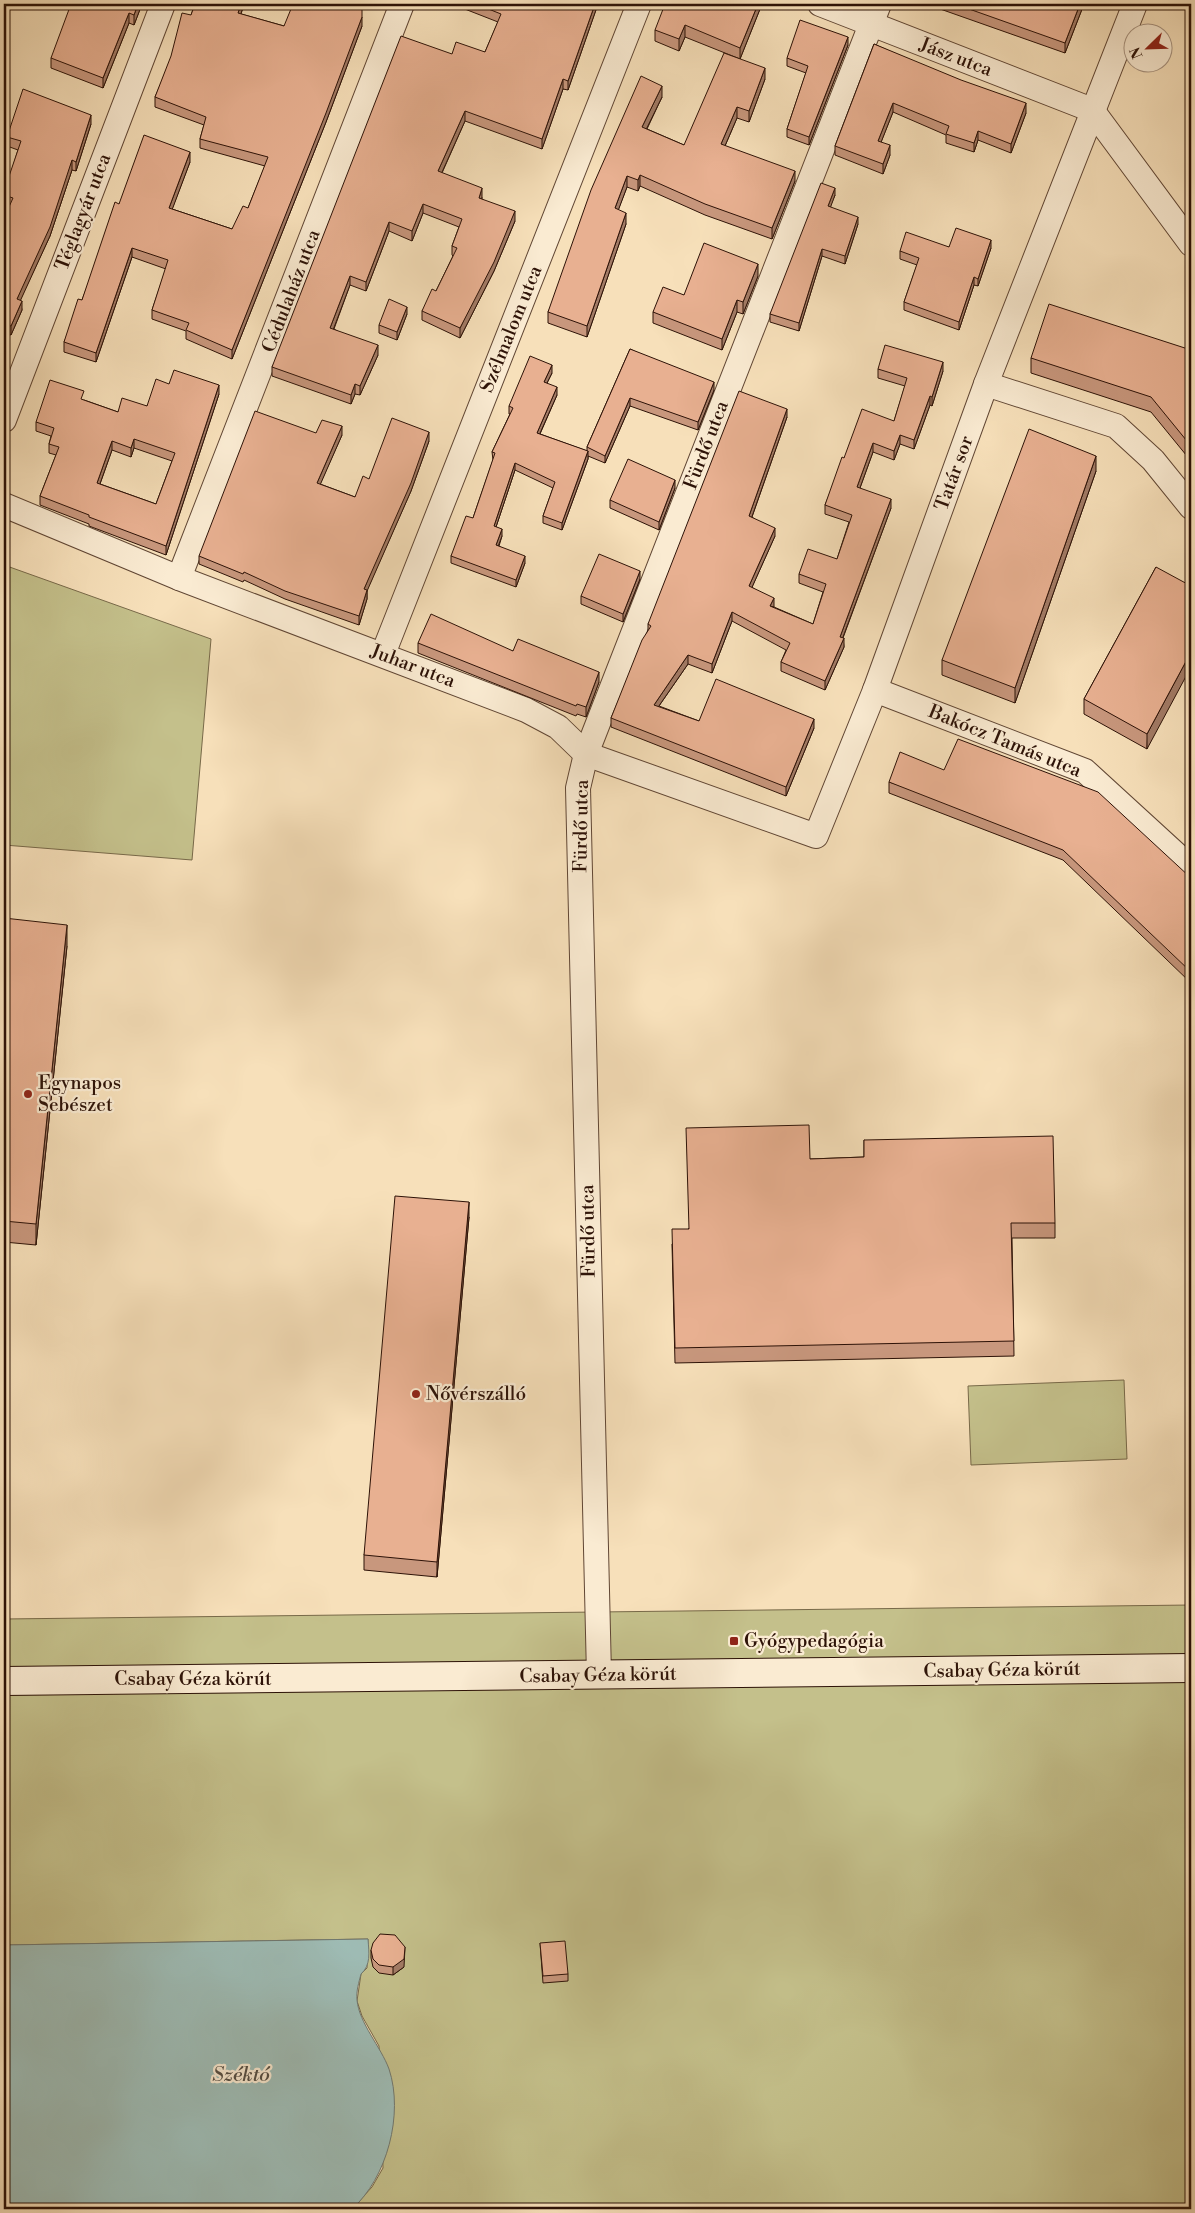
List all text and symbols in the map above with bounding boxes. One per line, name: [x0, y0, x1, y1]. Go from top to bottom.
north arrow: [1122, 22, 1172, 72]
street label: Jász utca: [915, 32, 996, 82]
text: N: [1127, 44, 1147, 61]
street label: Téglagyár utca: [50, 150, 116, 274]
street label: Cédulaház utca: [256, 226, 326, 356]
street label: Szélmalom utca: [475, 262, 548, 396]
street label: Fürdő utca: [678, 397, 734, 493]
street label: Tatár sor: [929, 432, 979, 514]
street label: Juhar utca: [366, 639, 459, 693]
street label: Bakócz Tamás utca: [924, 699, 1085, 783]
street label: Fürdő utca: [568, 779, 594, 873]
place label: Egynapos Sebészet: [38, 1071, 121, 1117]
marker: Egynapos Sebészet: [22, 1088, 34, 1100]
street label: Fürdő utca: [575, 1184, 601, 1278]
place label: Nővérszálló: [426, 1382, 526, 1406]
marker: Nővérszálló: [410, 1388, 422, 1400]
place label: Gyógypedagógia: [744, 1629, 884, 1653]
marker: Gyógypedagógia: [728, 1635, 740, 1647]
street label: Csabay Géza körút: [923, 1657, 1081, 1683]
street label: Csabay Géza körút: [519, 1662, 677, 1688]
street label: Csabay Géza körút: [114, 1667, 272, 1691]
water label: Széktó: [212, 2063, 271, 2088]

